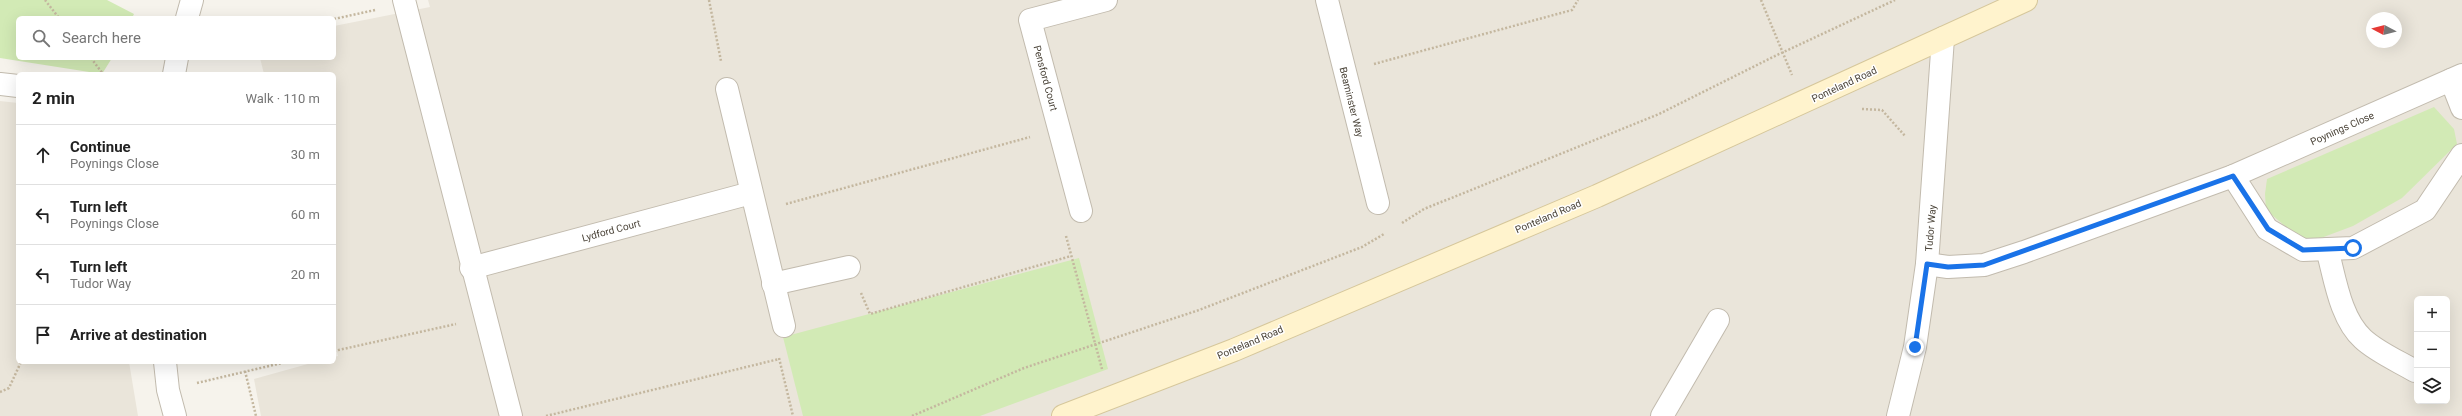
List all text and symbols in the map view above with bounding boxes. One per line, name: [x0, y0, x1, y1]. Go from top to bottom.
north arrow: [2366, 12, 2402, 48]
search box: [16, 16, 336, 60]
icon: search: [30, 27, 52, 49]
text: Search here: [62, 29, 141, 47]
street label: Pensford Court: [1031, 44, 1060, 112]
street label: Ponteland Road: [1810, 65, 1878, 104]
street label: Beaminster Way: [1337, 66, 1366, 139]
text: 2 min: [32, 88, 75, 108]
text: Walk · 110 m: [245, 91, 320, 106]
street label: Poynings Close: [2309, 110, 2376, 147]
text: Continue: [70, 138, 131, 156]
icon: ahead: [32, 144, 54, 166]
text: 30 m: [291, 147, 320, 162]
text: Poynings Close: [70, 156, 159, 171]
text: Turn left: [70, 198, 127, 216]
street label: Ponteland Road: [1514, 198, 1583, 235]
icon: left: [32, 204, 54, 226]
street label: Tudor Way: [1923, 204, 1938, 252]
text: 60 m: [291, 207, 320, 222]
text: Poynings Close: [70, 216, 159, 231]
street label: Lydford Court: [581, 217, 642, 244]
route start: [2344, 239, 2362, 257]
text: Turn left: [70, 258, 127, 276]
icon: left: [32, 264, 54, 286]
text: 20 m: [291, 267, 320, 282]
text: Tudor Way: [70, 276, 131, 291]
map controls: [2414, 296, 2450, 404]
button: +: [2414, 296, 2450, 332]
icon: arrive: [32, 324, 54, 346]
street label: Ponteland Road: [1216, 324, 1285, 361]
text: Arrive at destination: [70, 326, 207, 344]
button: −: [2414, 332, 2450, 368]
route end: [1906, 338, 1924, 356]
button: layers: [2414, 368, 2450, 404]

